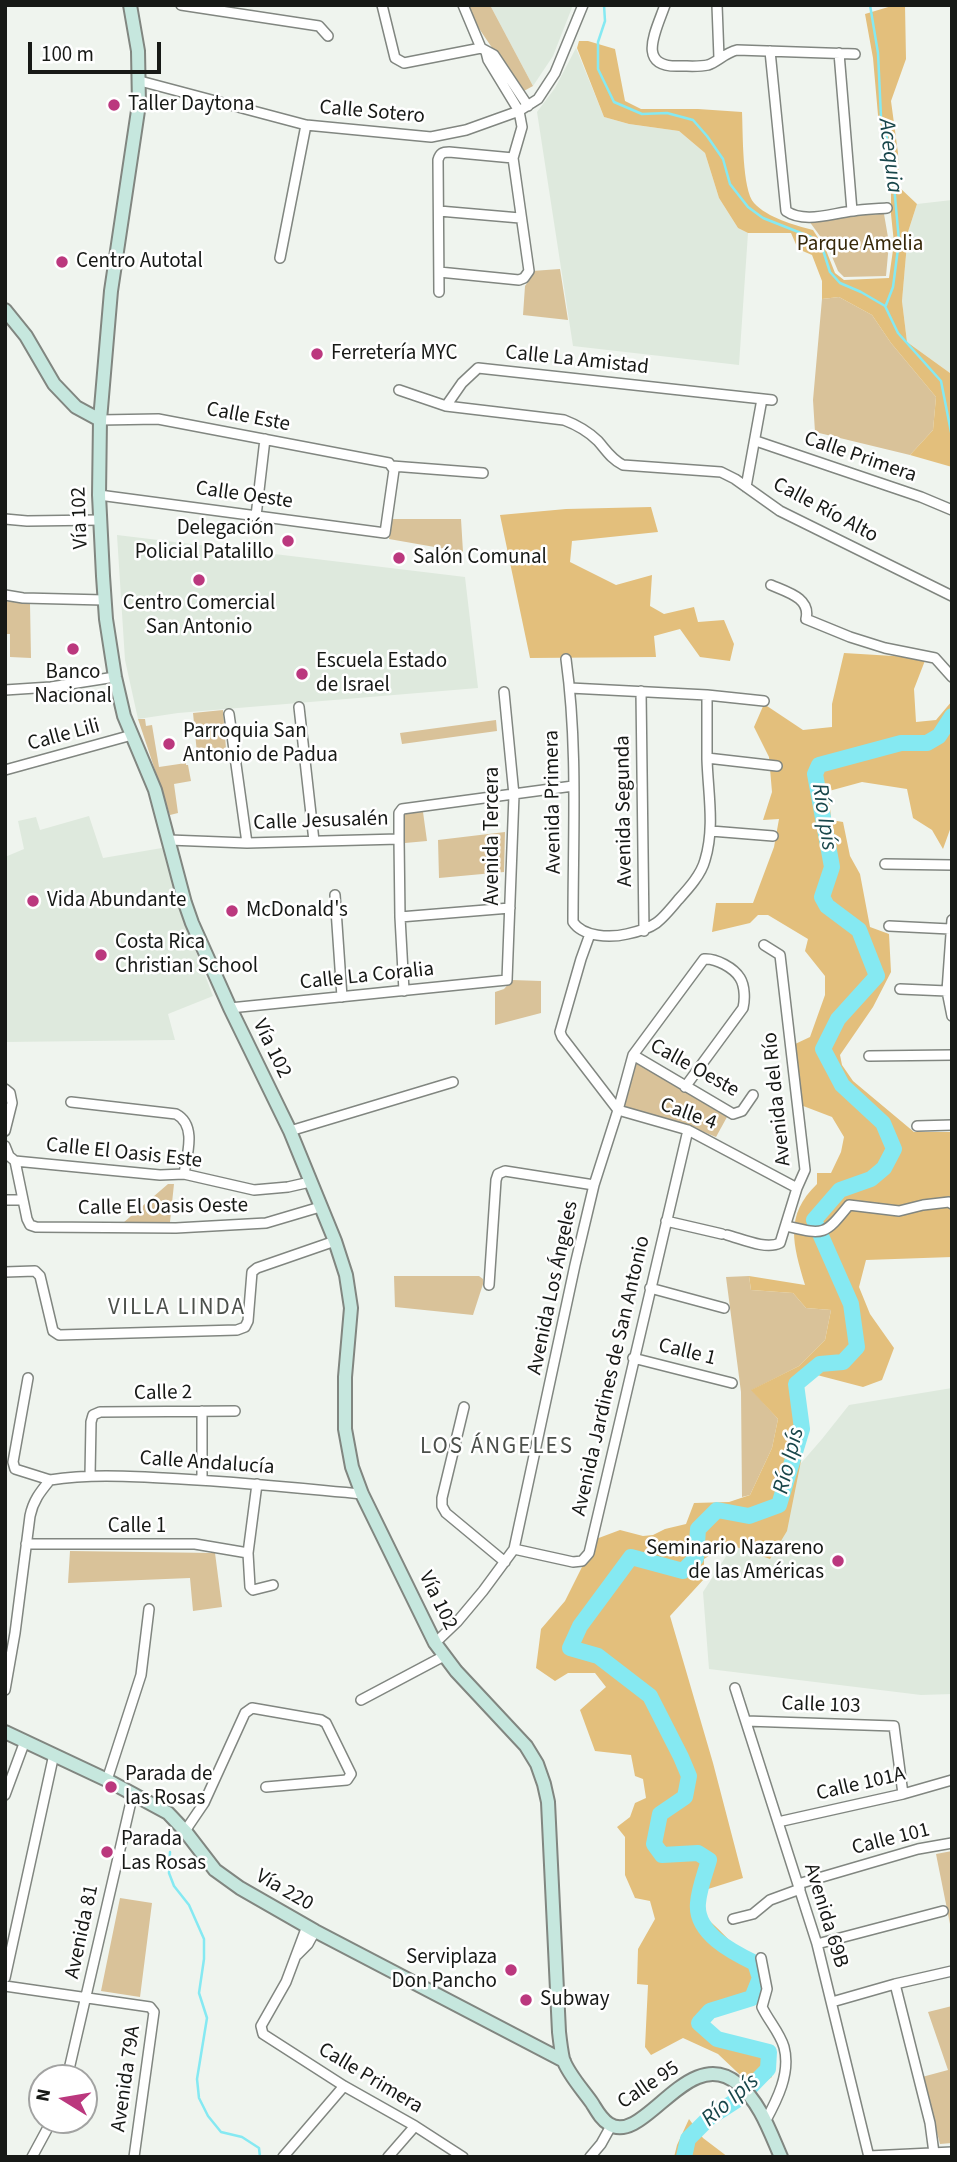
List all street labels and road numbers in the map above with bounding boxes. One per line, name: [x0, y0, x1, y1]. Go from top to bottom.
street label: Calle Sotero: [318, 96, 426, 130]
street label: Calle La Amistad: [504, 341, 650, 381]
street label: Calle Este: [204, 398, 292, 438]
street label: Calle Primera: [800, 427, 920, 489]
street label: Calle Río Alto: [768, 473, 882, 549]
street label: Calle Oeste: [194, 477, 294, 515]
street label: Vía 102: [67, 486, 95, 550]
street label: Calle Lili: [25, 714, 103, 758]
street label: Avenida Primera: [540, 730, 568, 874]
street label: Avenida Segunda: [611, 735, 639, 887]
street label: Avenida Tercera: [480, 767, 506, 905]
street label: Calle Jesusalén: [253, 807, 389, 837]
street label: Calle La Coralia: [299, 957, 435, 997]
street label: Vía 102: [246, 1015, 296, 1083]
street label: Avenida del Río: [758, 1031, 798, 1167]
street label: Calle Oeste: [645, 1034, 743, 1104]
street label: Calle 4: [656, 1093, 720, 1137]
street label: Calle El Oasis Este: [45, 1133, 203, 1175]
street label: Calle El Oasis Oeste: [78, 1194, 248, 1222]
street label: Avenida Los Ángeles: [523, 1199, 585, 1377]
street label: Avenida Jardines de San Antonio: [567, 1233, 657, 1519]
street label: Calle 1: [656, 1334, 718, 1372]
street label: Calle 2: [134, 1381, 192, 1407]
street label: Calle Andalucía: [139, 1447, 275, 1481]
street label: Calle 1: [108, 1514, 166, 1540]
street label: Vía 102: [412, 1567, 462, 1635]
street label: Calle 103: [781, 1692, 861, 1720]
street label: Calle 101A: [814, 1763, 908, 1807]
street label: Calle 101: [850, 1818, 932, 1862]
street label: Avenida 69B: [797, 1861, 853, 1971]
street label: Vía 220: [251, 1865, 317, 1917]
street label: Avenida 81: [61, 1883, 105, 1981]
street label: Avenida 79A: [107, 2024, 147, 2134]
street label: Calle Primera: [313, 2038, 427, 2120]
street label: Calle 95: [613, 2056, 685, 2116]

